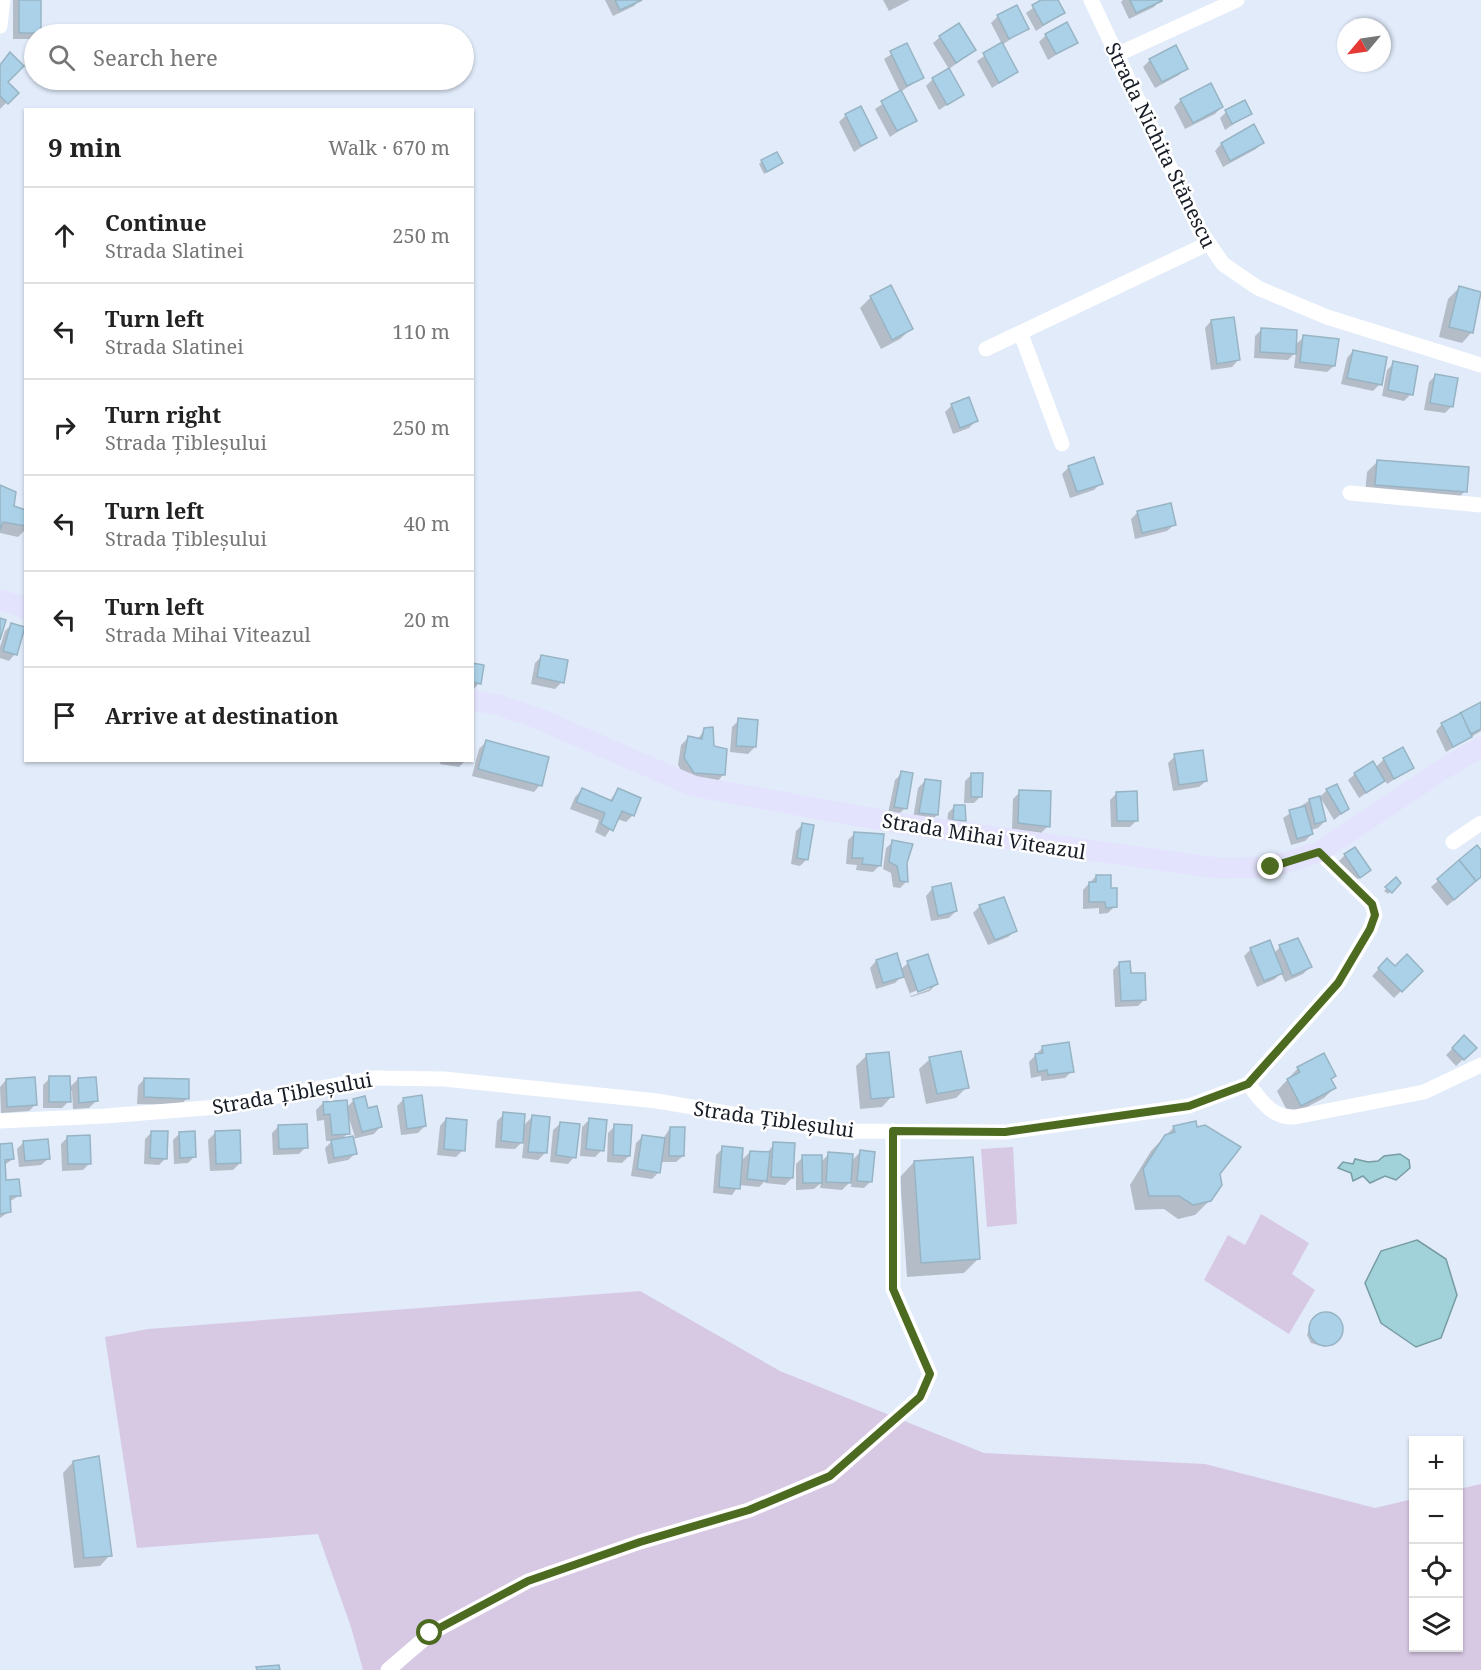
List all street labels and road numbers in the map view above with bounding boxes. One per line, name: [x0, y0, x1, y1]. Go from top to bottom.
street label: Strada Nichita Stănescu: [1099, 38, 1223, 252]
street label: Strada Mihai Viteazul: [880, 807, 1088, 865]
street label: Strada Țibleșului: [210, 1066, 375, 1120]
street label: Strada Țibleșului: [692, 1094, 857, 1144]

